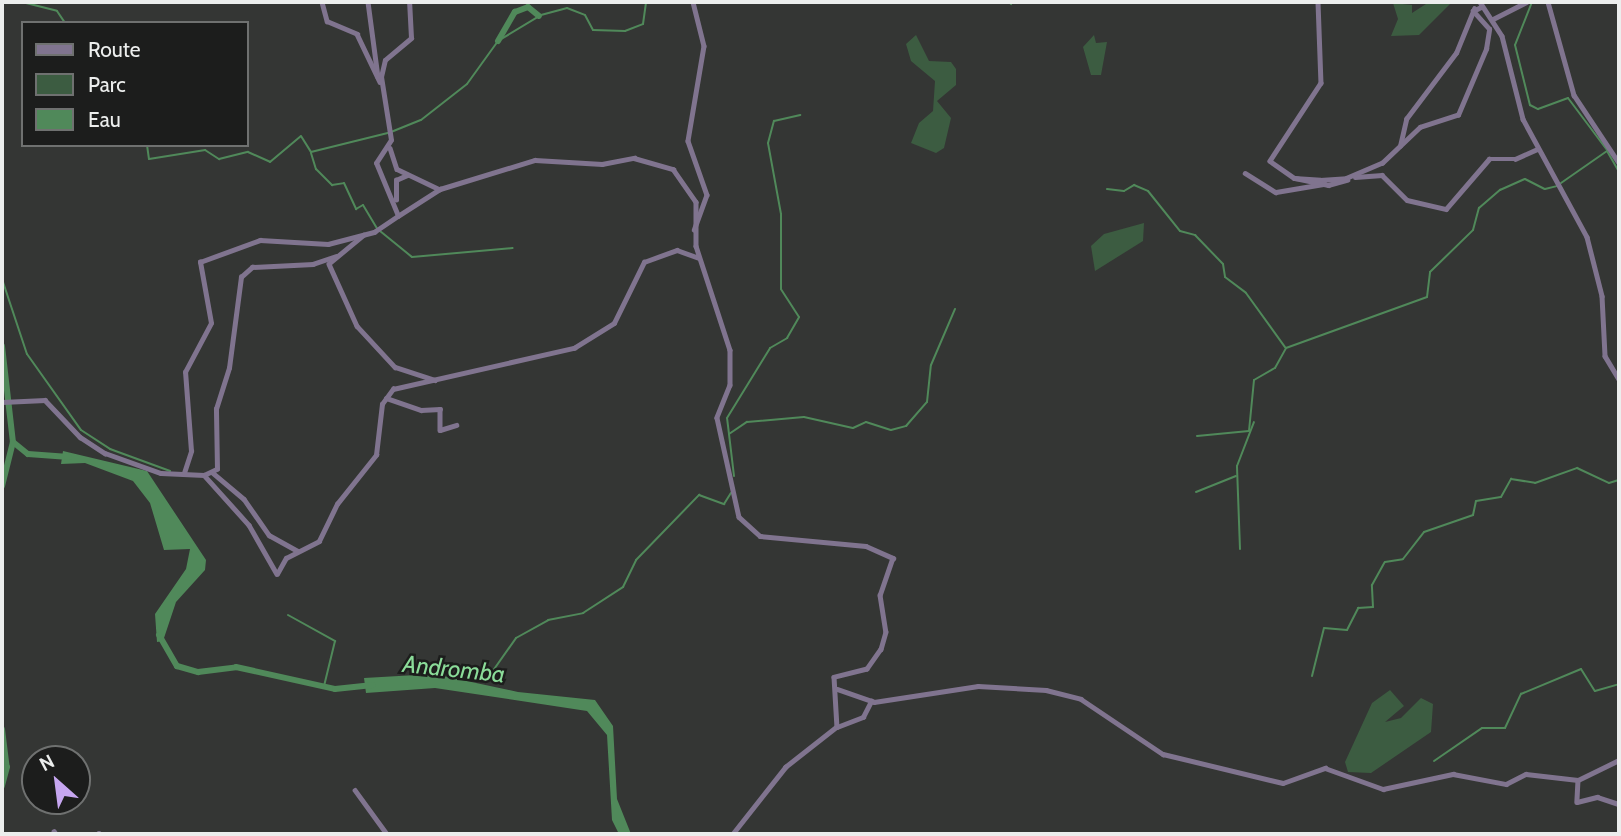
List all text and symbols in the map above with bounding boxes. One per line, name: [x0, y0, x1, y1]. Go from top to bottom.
legend: [21, 21, 248, 147]
text: Route: [88, 37, 141, 62]
text: Parc: [88, 72, 126, 97]
text: Eau: [88, 107, 121, 132]
water label: Andromba: [401, 649, 507, 689]
north arrow: [21, 745, 91, 815]
text: N: [36, 749, 58, 776]

